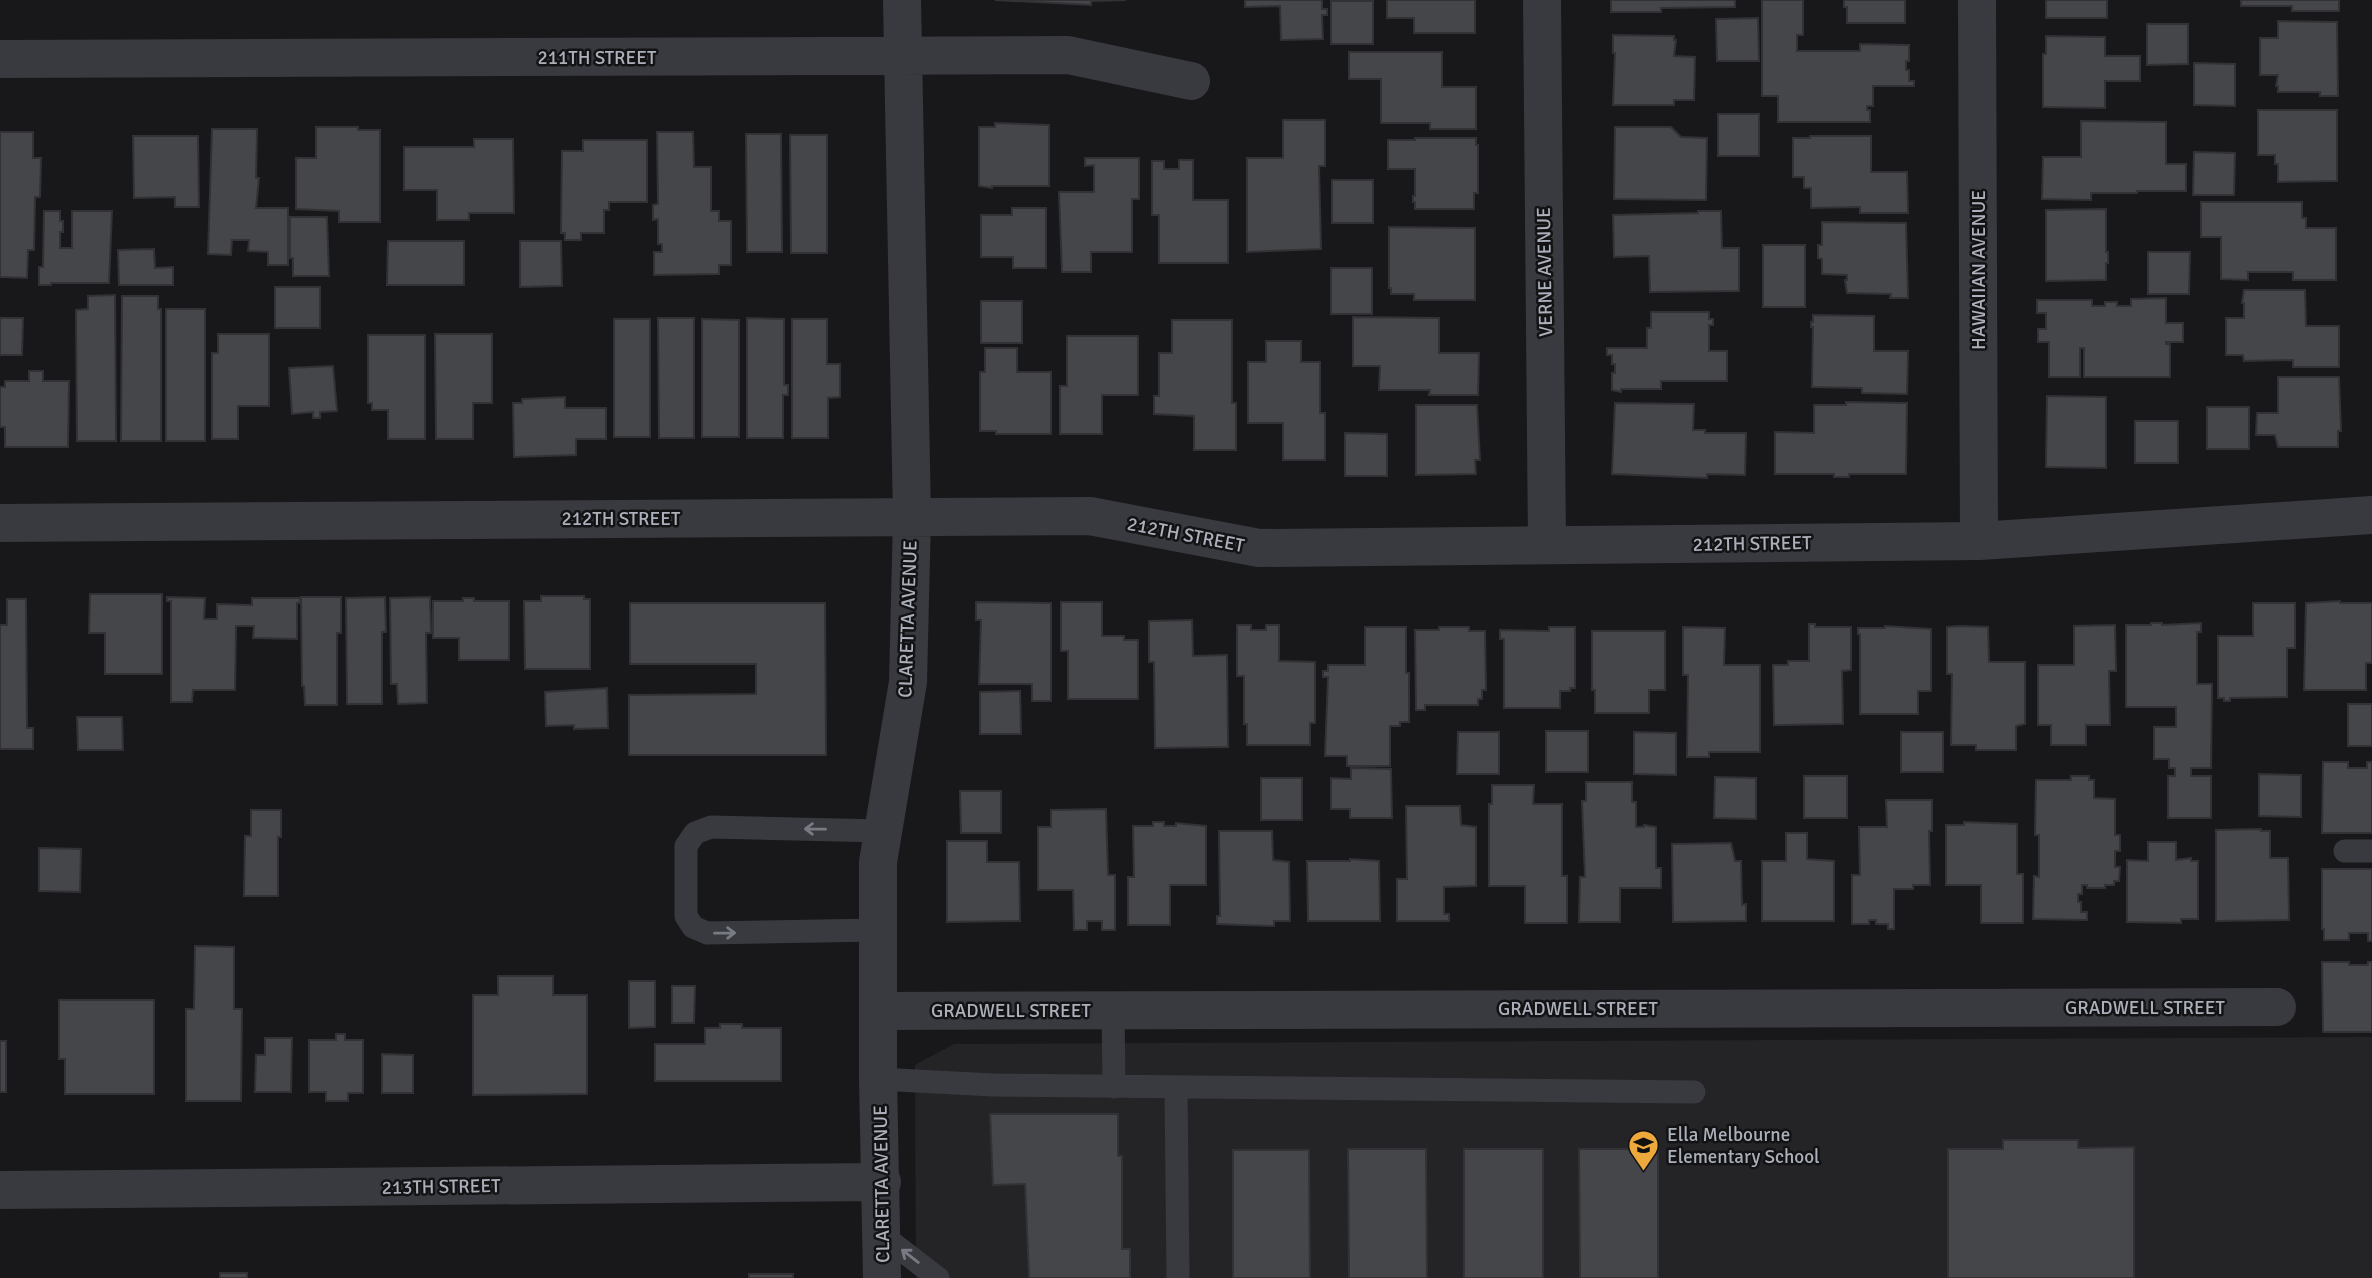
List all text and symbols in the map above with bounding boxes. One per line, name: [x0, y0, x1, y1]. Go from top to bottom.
street label: 211TH STREET: [538, 46, 657, 70]
street label: HAWAIIAN AVENUE: [1967, 190, 1991, 350]
street label: VERNE AVENUE: [1532, 207, 1558, 337]
street label: 212TH STREET: [562, 507, 681, 531]
street label: 212TH STREET: [1125, 512, 1247, 558]
street label: 212TH STREET: [1692, 531, 1812, 557]
street label: CLARETTA AVENUE: [893, 540, 923, 698]
one-way arrow: [804, 822, 827, 836]
one-way arrow: [713, 926, 736, 940]
street label: GRADWELL STREET: [2065, 996, 2226, 1020]
street label: GRADWELL STREET: [1498, 997, 1659, 1021]
street label: GRADWELL STREET: [931, 999, 1092, 1023]
street label: CLARETTA AVENUE: [869, 1105, 895, 1263]
place label: Ella Melbourne Elementary School: [1667, 1123, 1820, 1169]
school or university icon: Ella Melbourne Elementary School: [1627, 1128, 1661, 1172]
street label: 213TH STREET: [381, 1174, 501, 1200]
one-way arrow: [902, 1249, 920, 1264]

